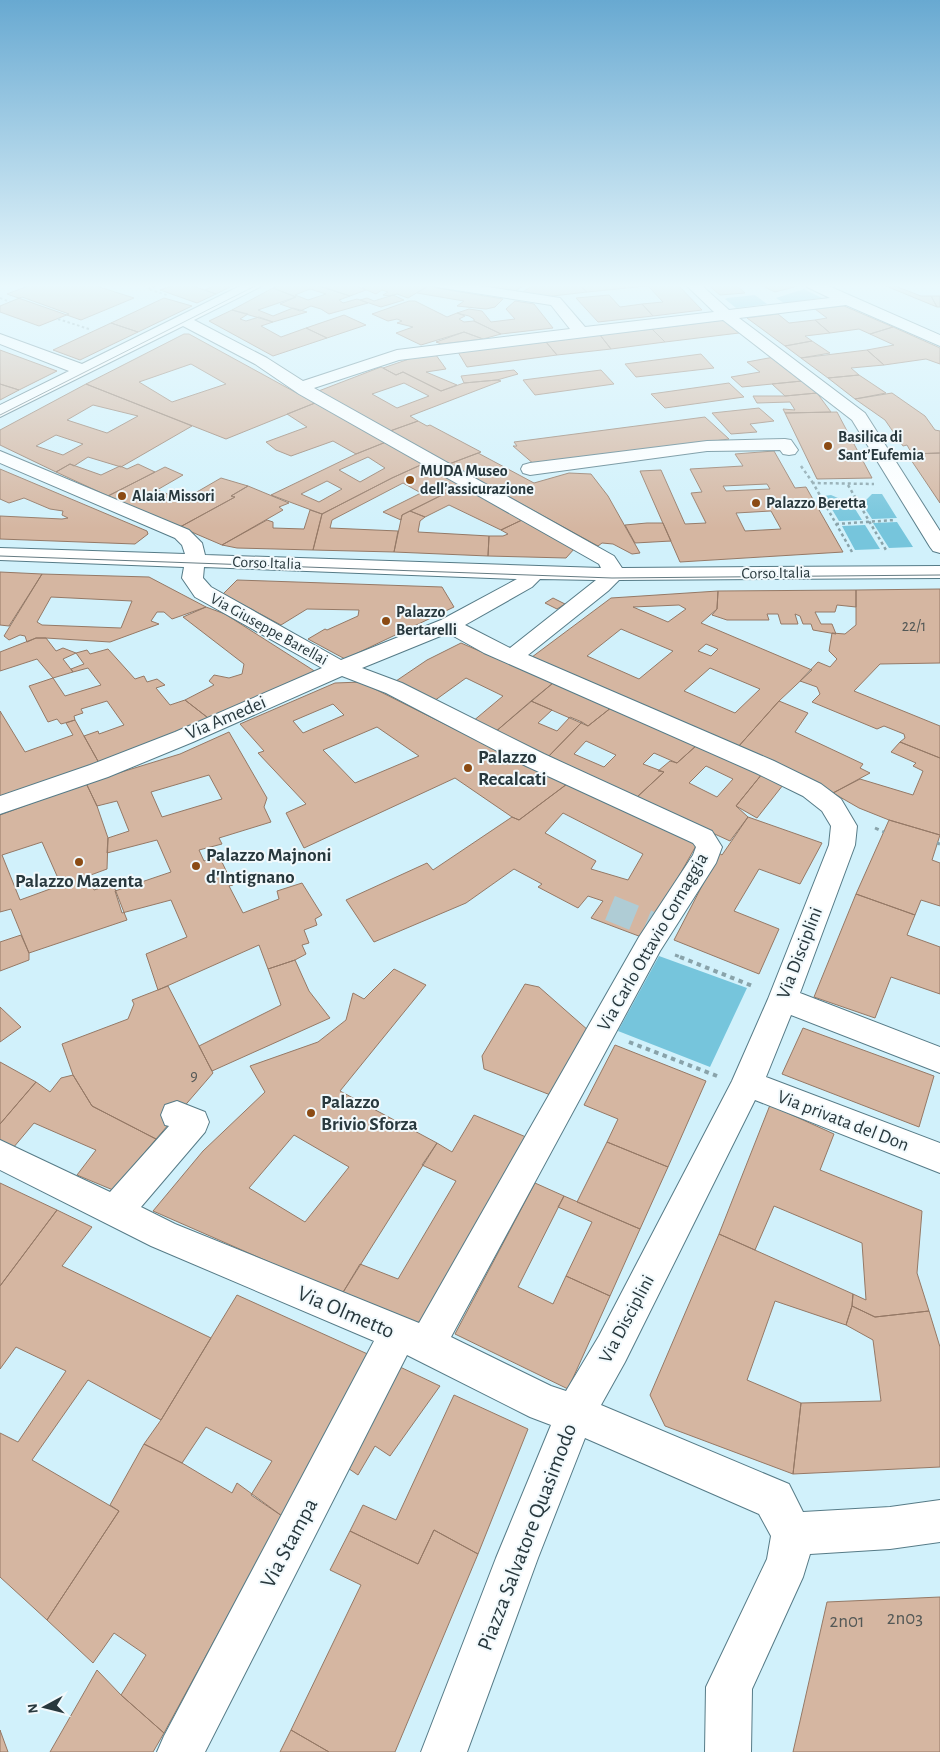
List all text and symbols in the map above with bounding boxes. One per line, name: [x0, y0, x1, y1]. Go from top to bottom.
place label: Basilica di Sant’Eufemia: [838, 429, 924, 463]
marker: Basilica di Sant’Eufemia: [822, 440, 834, 452]
place label: MUDA Museo dell'assicurazione: [420, 463, 534, 497]
marker: MUDA Museo dell'assicurazione: [404, 474, 416, 486]
place label: Alaia Missori: [132, 488, 215, 504]
marker: Alaia Missori: [116, 490, 128, 502]
place label: Palazzo Beretta: [766, 495, 867, 511]
marker: Palazzo Beretta: [750, 497, 762, 509]
street label: Corso Italia: [232, 554, 302, 572]
street label: Corso Italia: [741, 564, 811, 582]
street label: Via Giuseppe Barellai: [208, 590, 330, 668]
place label: Palazzo Bertarelli: [396, 604, 457, 638]
marker: Palazzo Bertarelli: [380, 615, 392, 627]
house number: 22/1: [902, 618, 926, 634]
street label: Via Amedei: [183, 693, 269, 743]
place label: Palazzo Recalcati: [478, 748, 546, 789]
marker: Palazzo Recalcati: [462, 762, 474, 774]
place label: Palazzo Majnoni d'Intignano: [206, 846, 331, 887]
street label: Via Carlo Ottavio Cornaggia: [594, 850, 712, 1034]
marker: Palazzo Mazenta: [73, 856, 85, 868]
marker: Palazzo Majnoni d'Intignano: [190, 860, 202, 872]
place label: Palazzo Mazenta: [15, 872, 143, 891]
street label: Via Disciplini: [774, 905, 826, 1001]
house number: 9: [190, 1068, 198, 1084]
street label: Via privata del Don: [774, 1087, 912, 1155]
place label: Palazzo Brivio Sforza: [321, 1093, 418, 1134]
marker: Palazzo Brivio Sforza: [305, 1107, 317, 1119]
street label: Via Disciplini: [596, 1272, 658, 1366]
street label: Via Olmetto: [294, 1282, 398, 1342]
street label: Piazza Salvatore Quasimodo: [474, 1420, 580, 1654]
street label: Via Stampa: [256, 1495, 322, 1591]
house number: 2n03: [887, 1609, 923, 1628]
house number: 2n01: [829, 1612, 865, 1631]
north arrow: [20, 1682, 70, 1732]
text: N: [26, 1703, 41, 1714]

